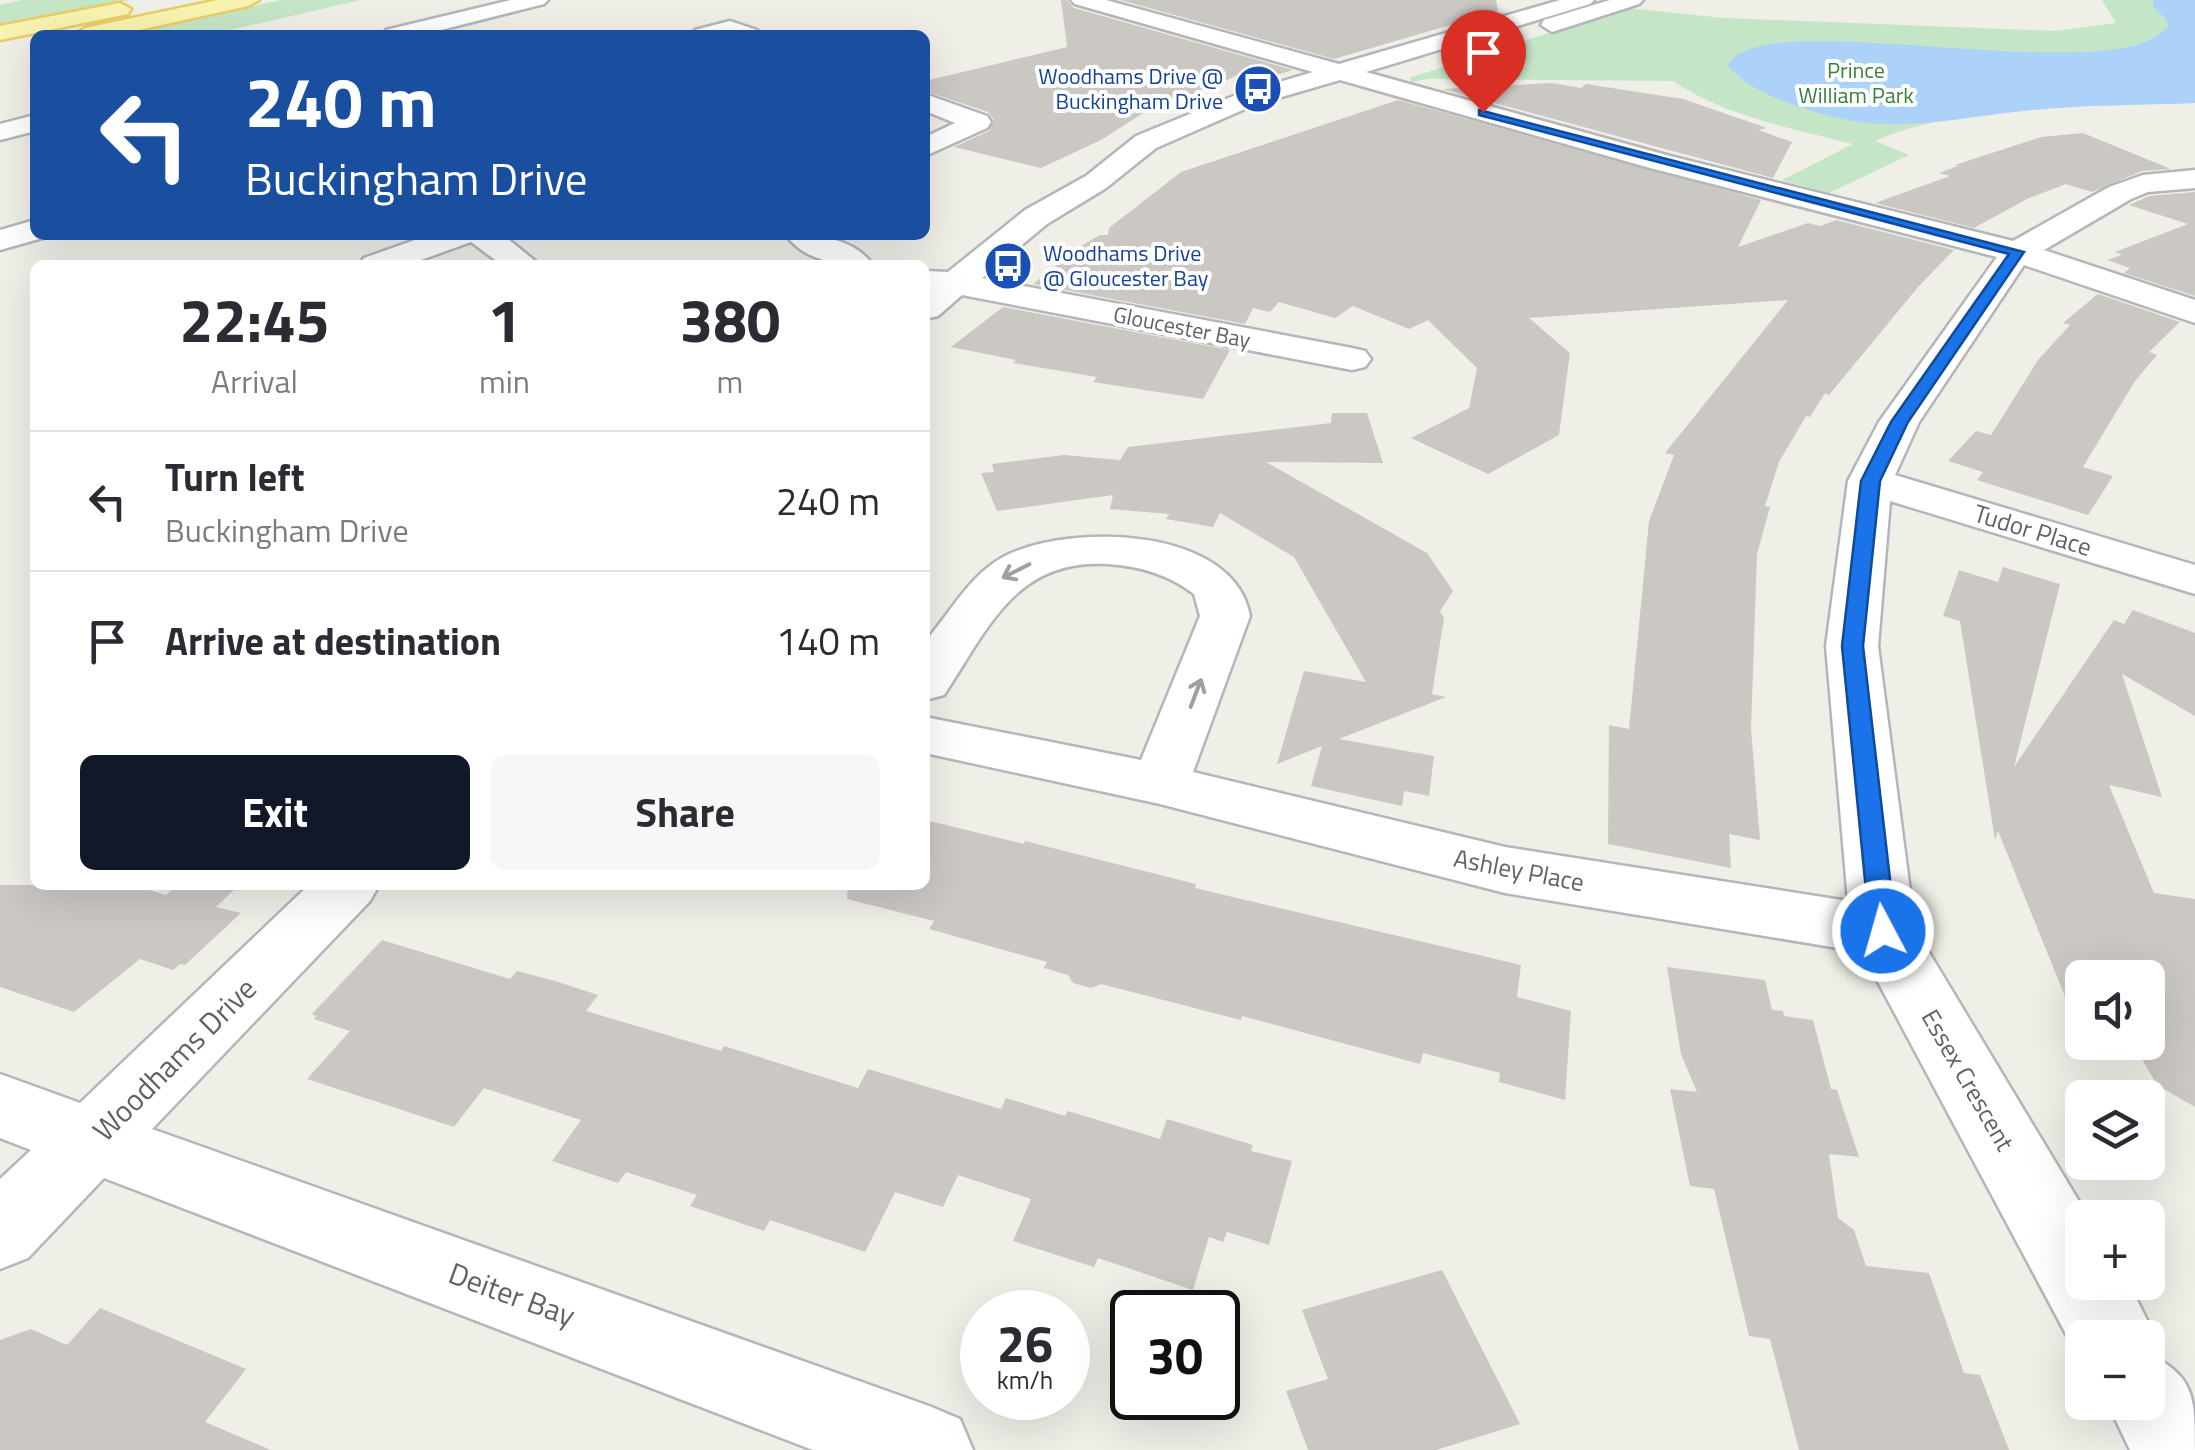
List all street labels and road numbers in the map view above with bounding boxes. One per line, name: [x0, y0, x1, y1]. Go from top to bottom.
street label: Gloucester Bay: [1110, 297, 1254, 357]
street label: Tudor Place: [1969, 494, 2097, 566]
street label: Ashley Place: [1450, 839, 1588, 901]
street label: Woodhams Drive: [81, 966, 267, 1152]
street label: Essex Crescent: [1912, 1002, 2024, 1158]
street label: Deiter Bay: [442, 1250, 582, 1338]

